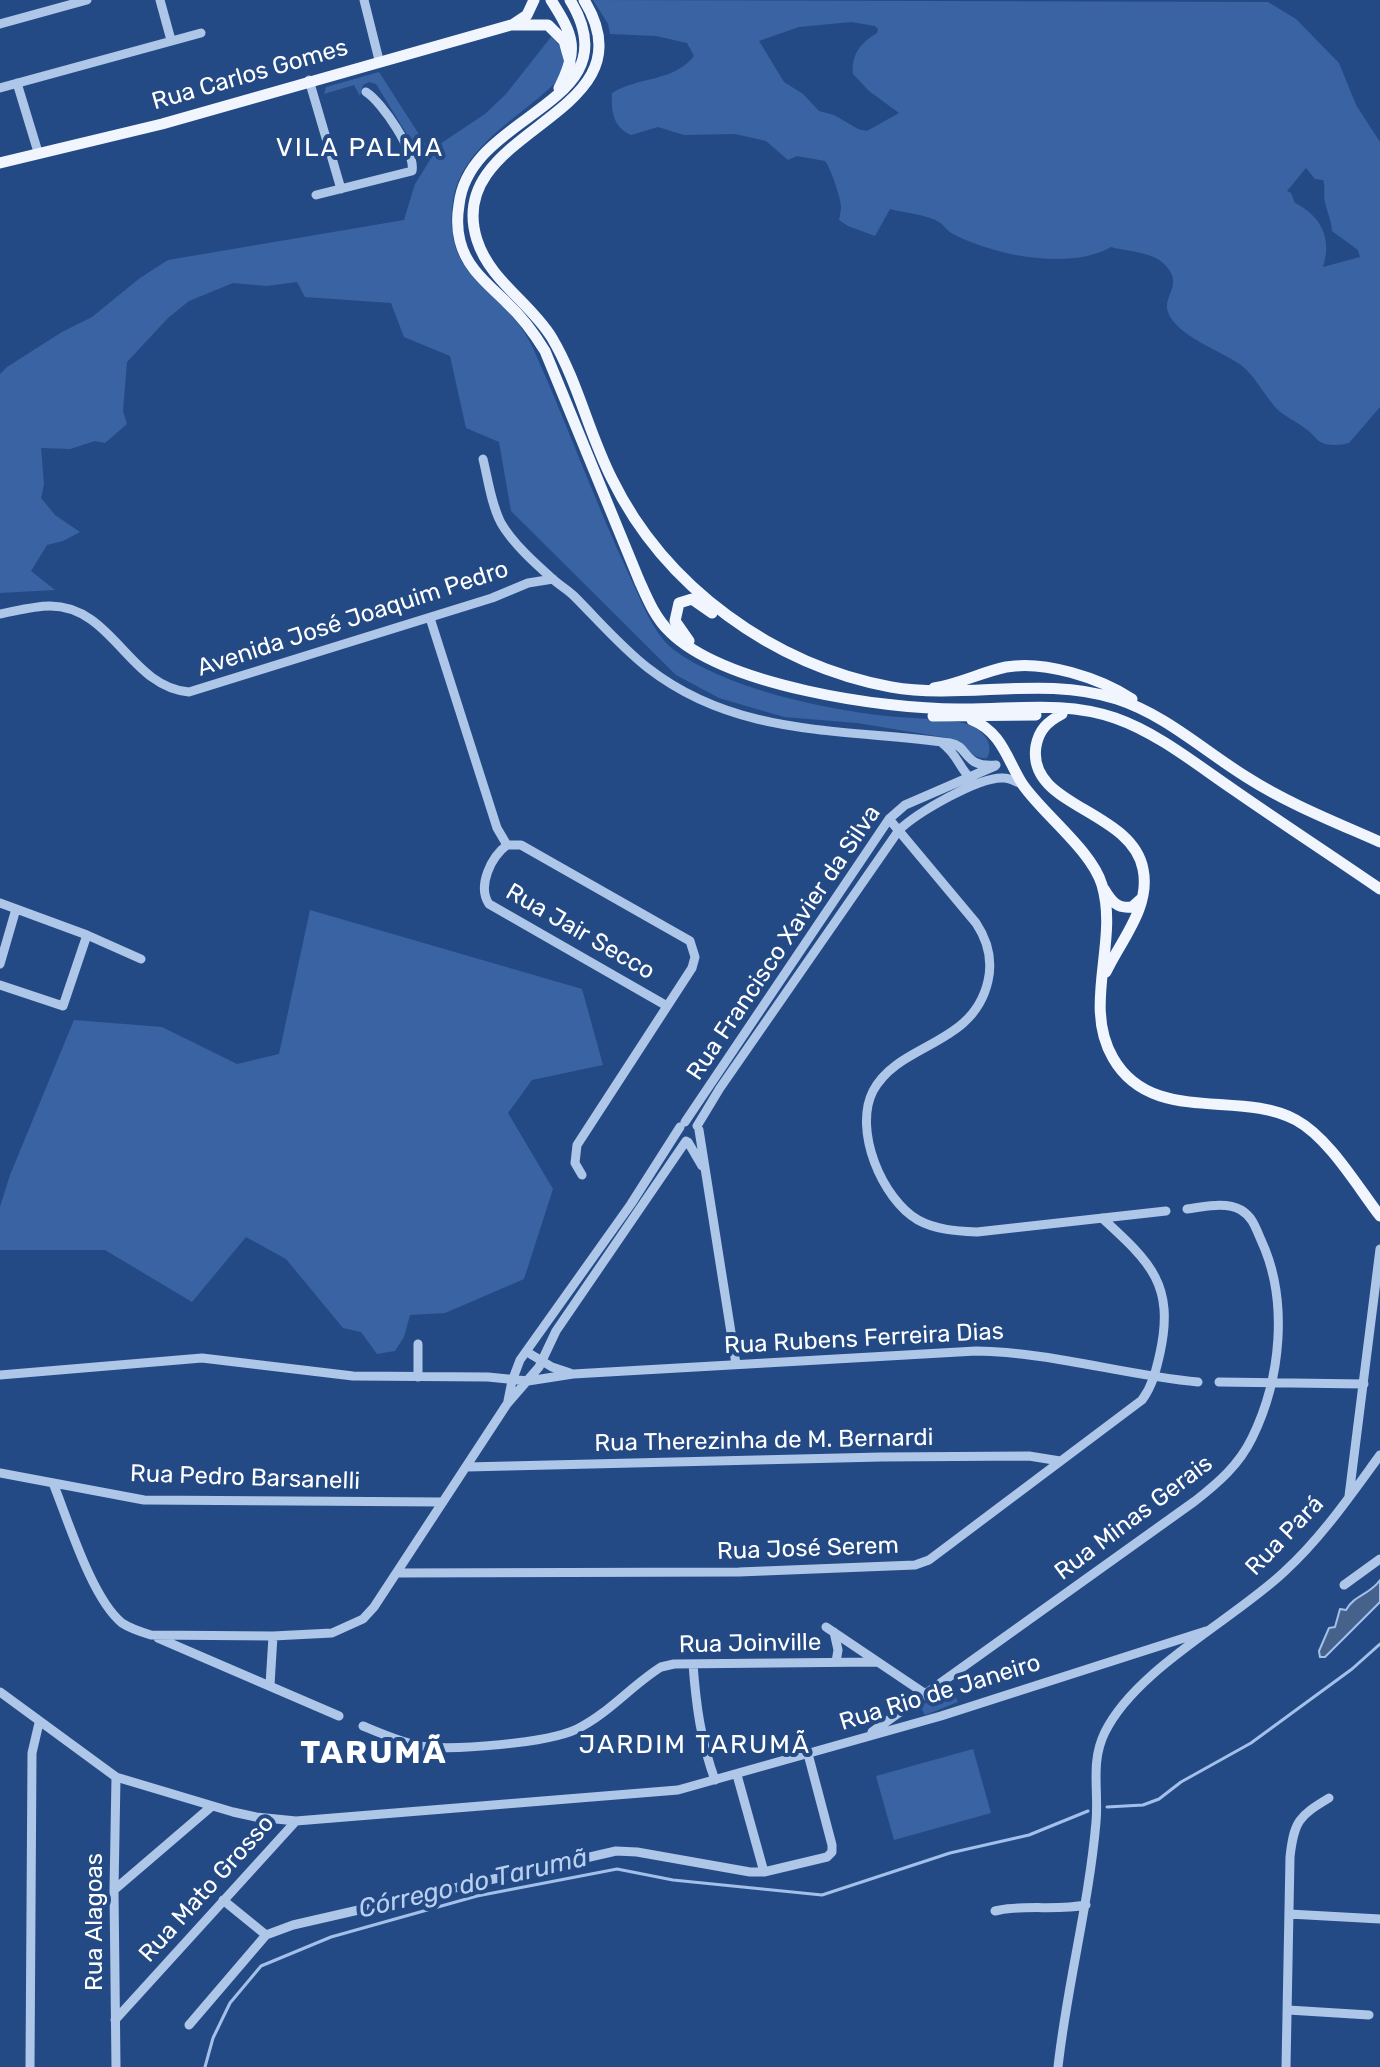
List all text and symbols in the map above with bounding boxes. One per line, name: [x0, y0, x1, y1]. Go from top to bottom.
street label: Rua Carlos Gomes: [149, 33, 351, 117]
district label: VILA PALMA: [276, 132, 444, 164]
street label: Avenida José Joaquim Pedro: [194, 555, 512, 683]
street label: Rua Francisco Xavier da Silva: [681, 800, 887, 1086]
street label: Rua Jair Secco: [500, 878, 660, 986]
street label: Rua Rubens Ferreira Dias: [723, 1317, 1005, 1361]
street label: Rua Therezinha de M. Bernardi: [594, 1424, 934, 1458]
street label: Rua Minas Gerais: [1049, 1449, 1219, 1587]
street label: Rua Pedro Barsanelli: [129, 1460, 361, 1496]
street label: Rua Pará: [1240, 1490, 1330, 1582]
street label: Rua José Serem: [717, 1531, 899, 1567]
street label: Rua Joinville: [679, 1628, 821, 1660]
street label: Rua Rio de Janeiro: [836, 1649, 1044, 1737]
district label: JARDIM TARUMÃ: [579, 1729, 811, 1761]
district label: TARUMÃ: [300, 1735, 448, 1773]
street label: Rua Mato Grosso: [133, 1810, 281, 1968]
water label: Córrego do Tarumã: [355, 1842, 591, 1926]
street label: Rua Alagoas: [81, 1853, 109, 1991]

